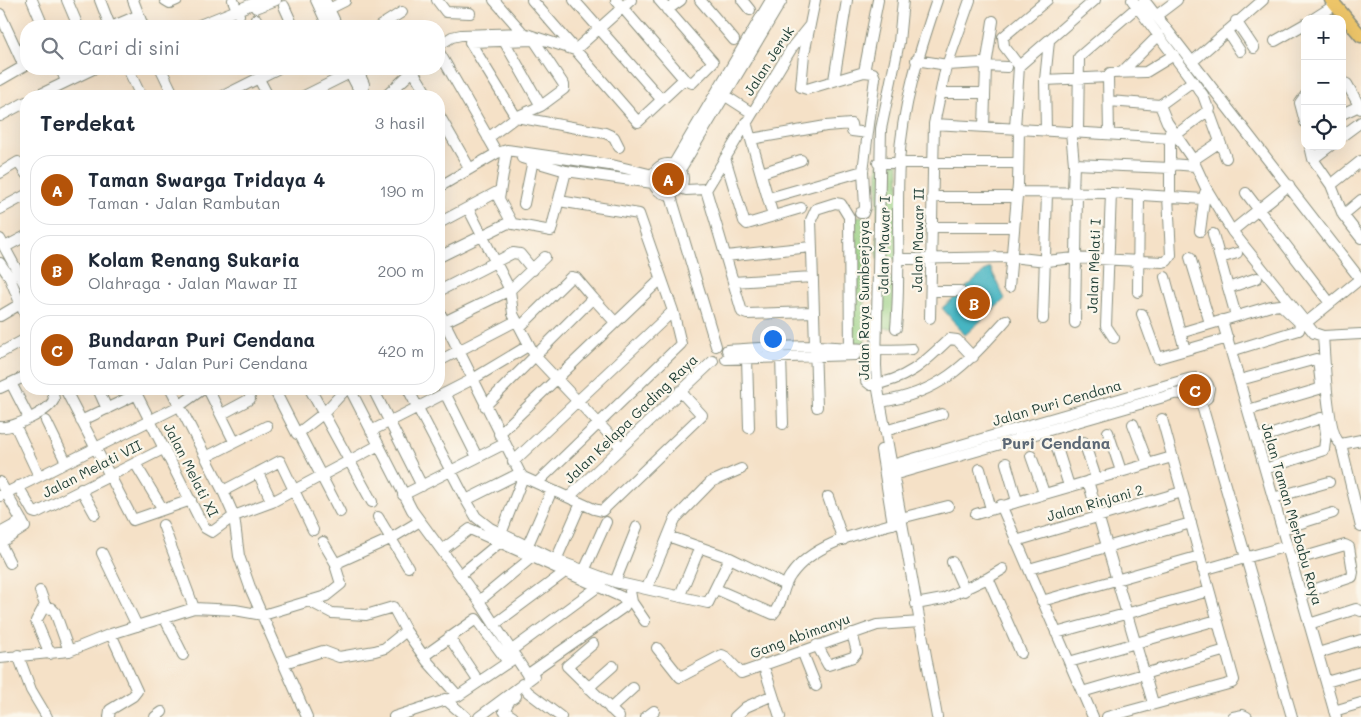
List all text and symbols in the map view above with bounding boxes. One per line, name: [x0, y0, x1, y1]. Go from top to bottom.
map controls: [1301, 15, 1346, 150]
button: +: [1301, 15, 1346, 60]
search box: [20, 20, 445, 75]
street label: Jalan Jeruk: [739, 22, 798, 99]
icon: search: [38, 34, 66, 62]
text: Cari di sini: [78, 35, 180, 60]
button: −: [1301, 60, 1346, 105]
button: locate: [1301, 105, 1346, 150]
text: Terdekat: [40, 109, 135, 136]
text: 3 hasil: [375, 112, 425, 133]
pin: A: [652, 160, 684, 198]
text: Taman Swarga Tridaya 4: [88, 167, 325, 192]
text: A: [51, 180, 63, 201]
text: 190 m: [380, 180, 424, 201]
street label: Jalan Mawar II: [907, 188, 928, 292]
text: Taman · Jalan Rambutan: [88, 192, 280, 213]
street label: Jalan Mawar I: [873, 196, 894, 294]
street label: Jalan Melati I: [1082, 219, 1105, 313]
street label: Jalan Raya Sumberjaya: [854, 220, 873, 380]
text: Kolam Renang Sukaria: [88, 247, 300, 272]
text: B: [52, 260, 62, 281]
text: 200 m: [377, 260, 424, 281]
text: Olahraga · Jalan Mawar II: [88, 272, 297, 293]
pin: B: [958, 284, 990, 322]
your location: [760, 326, 786, 352]
text: Bundaran Puri Cendana: [88, 327, 315, 352]
text: C: [51, 340, 63, 361]
text: 420 m: [378, 340, 424, 361]
street label: Jalan Kelapa Gading Raya: [560, 350, 701, 487]
text: Taman · Jalan Puri Cendana: [88, 352, 308, 373]
pin: C: [1179, 371, 1211, 409]
street label: Jalan Puri Cendana: [990, 375, 1124, 430]
street label: Jalan Melati XI: [160, 419, 223, 520]
street label: Jalan Taman Merbabu Raya: [1257, 421, 1328, 607]
district label: Puri Cendana: [1001, 432, 1111, 453]
street label: Jalan Melati VII: [39, 435, 145, 502]
street label: Jalan Rinjani 2: [1044, 480, 1145, 525]
street label: Gang Abimanyu: [747, 609, 852, 662]

